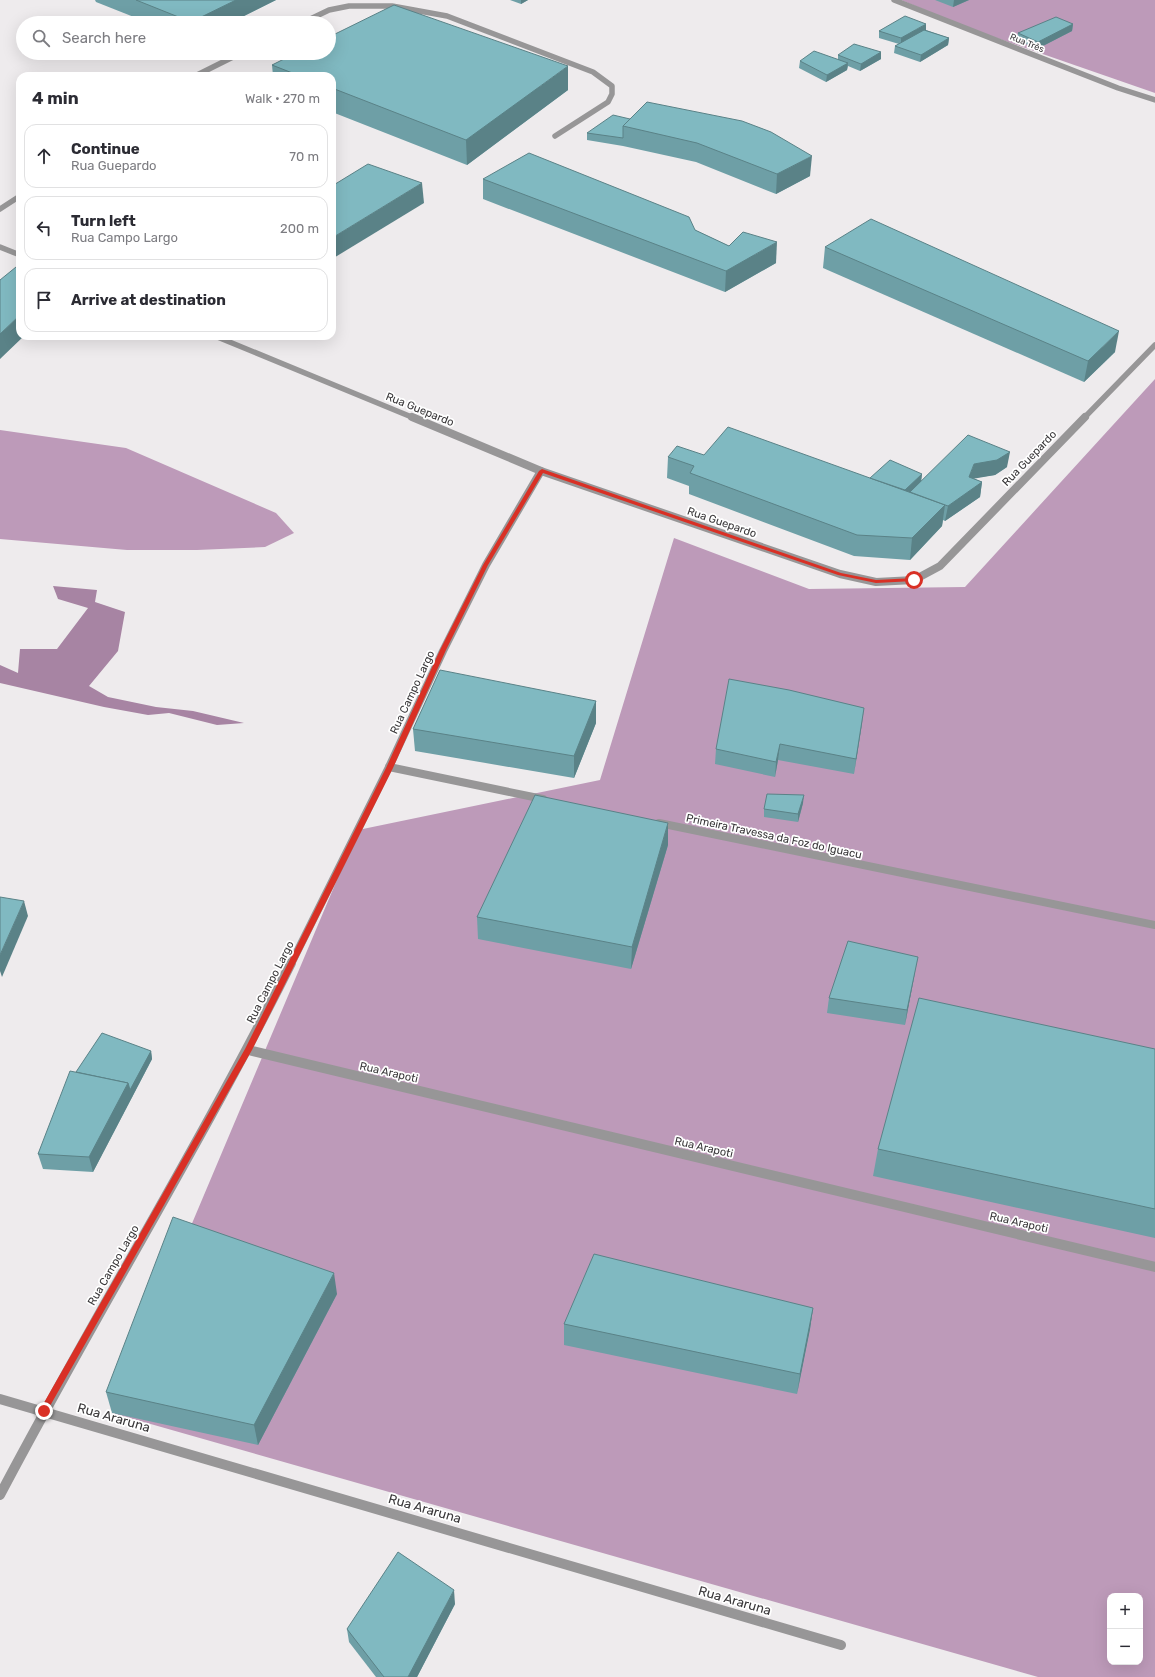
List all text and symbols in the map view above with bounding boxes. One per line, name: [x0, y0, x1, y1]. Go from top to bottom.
search box: [16, 16, 336, 60]
icon: search: [30, 27, 52, 49]
text: Search here: [62, 29, 146, 47]
street label: Rua Três: [1009, 32, 1046, 54]
text: 4 min: [32, 88, 79, 108]
text: Walk · 270 m: [245, 91, 320, 106]
text: Continue: [71, 140, 140, 158]
icon: ahead: [33, 145, 55, 167]
text: 70 m: [289, 149, 319, 164]
text: Rua Guepardo: [71, 158, 157, 173]
text: Turn left: [71, 212, 136, 230]
icon: left: [33, 217, 55, 239]
text: 200 m: [280, 221, 319, 236]
text: Rua Campo Largo: [71, 230, 178, 245]
icon: arrive: [33, 289, 55, 311]
text: Arrive at destination: [71, 291, 226, 309]
street label: Rua Guepardo: [384, 390, 456, 429]
street label: Rua Guepardo: [1000, 428, 1059, 489]
street label: Rua Guepardo: [685, 505, 758, 540]
route start: [905, 571, 923, 589]
street label: Rua Campo Largo: [387, 648, 437, 736]
street label: Primeira Travessa da Foz do Iguacu: [685, 811, 863, 861]
street label: Rua Campo Largo: [244, 939, 297, 1026]
street label: Rua Arapoti: [358, 1059, 419, 1086]
street label: Rua Arapoti: [673, 1134, 734, 1161]
street label: Rua Arapoti: [988, 1209, 1049, 1236]
street label: Rua Campo Largo: [85, 1223, 142, 1308]
street label: Rua Araruna: [76, 1400, 152, 1435]
route end: [35, 1402, 53, 1420]
street label: Rua Araruna: [387, 1491, 463, 1526]
street label: Rua Araruna: [697, 1583, 773, 1618]
map controls: [1107, 1593, 1143, 1665]
button: +: [1107, 1593, 1143, 1629]
button: −: [1107, 1629, 1143, 1665]

